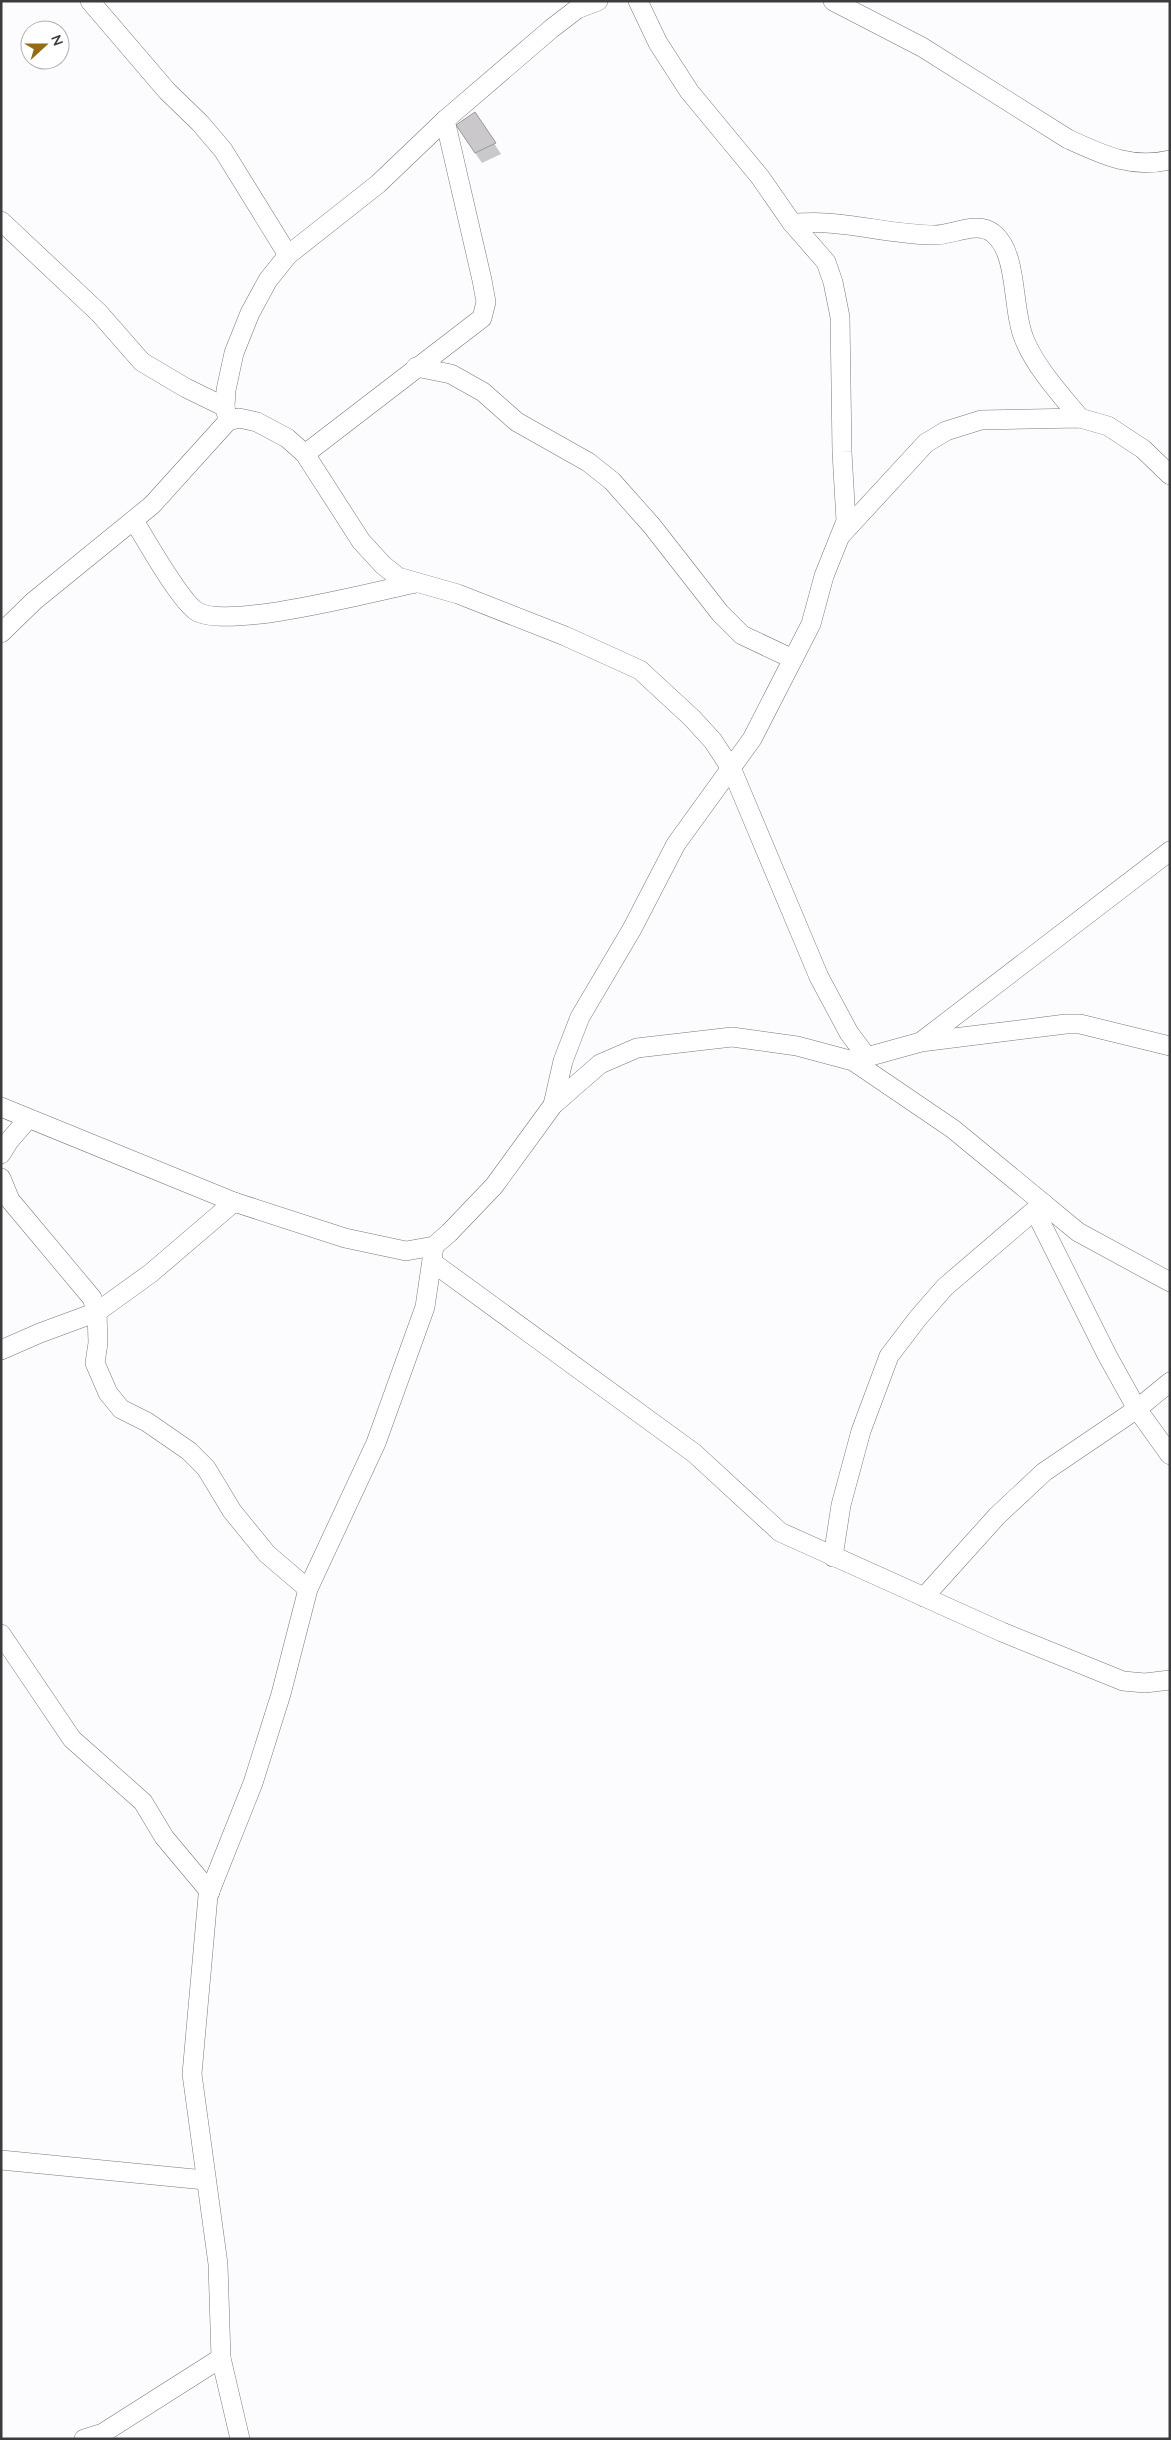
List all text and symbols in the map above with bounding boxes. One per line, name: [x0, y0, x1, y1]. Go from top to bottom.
north arrow: [20, 20, 70, 70]
text: N: [47, 32, 67, 48]

